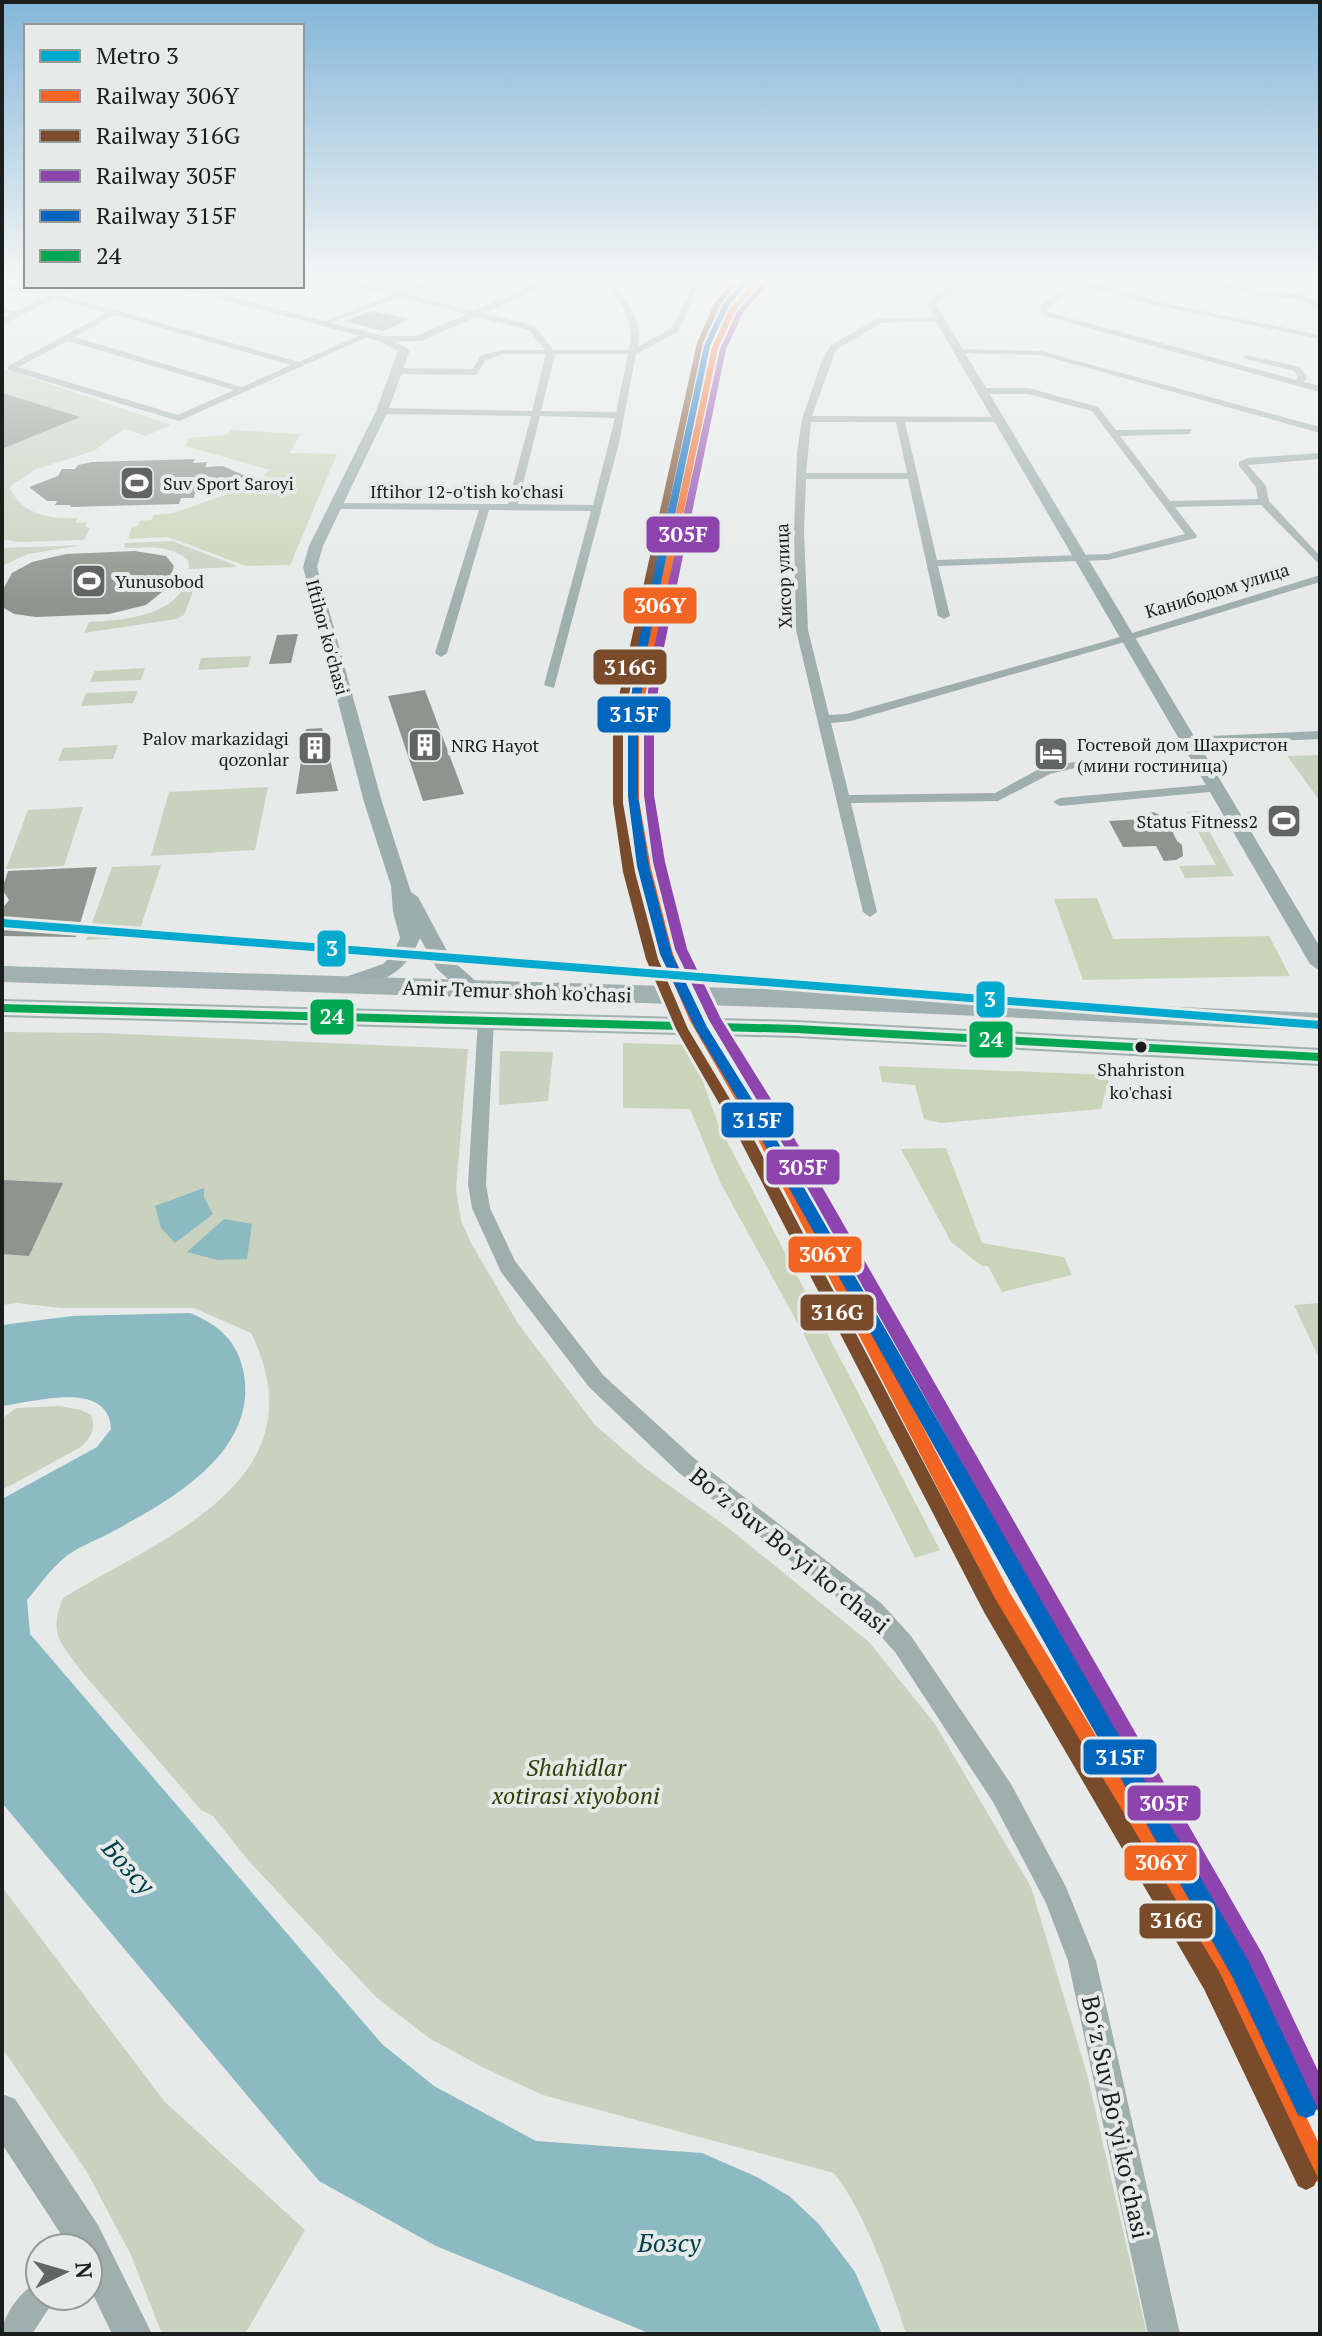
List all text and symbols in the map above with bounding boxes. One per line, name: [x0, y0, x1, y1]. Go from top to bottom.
legend: [24, 24, 304, 288]
text: Metro 3: [96, 39, 179, 71]
text: Railway 306Y: [96, 79, 240, 111]
text: Railway 316G: [96, 119, 241, 151]
text: Railway 305F: [96, 159, 237, 191]
text: Railway 315F: [96, 199, 237, 231]
text: 24: [96, 239, 122, 271]
sports icon: Suv Sport Saroyi: [118, 464, 156, 502]
place label: Suv Sport Saroyi: [163, 471, 294, 495]
street label: Iftihor 12-o'tish ko'chasi: [370, 479, 564, 503]
line badge: 305F: [645, 515, 721, 554]
text: 305F: [658, 519, 708, 548]
street label: Хисор улица: [769, 523, 797, 629]
street label: Канибодом улица: [1142, 557, 1292, 623]
sports icon: Yunusobod: [70, 562, 108, 600]
place label: Yunusobod: [115, 569, 204, 593]
street label: Iftihor ko'chasi: [301, 576, 355, 698]
line badge: 306Y: [622, 586, 698, 625]
text: 306Y: [634, 590, 687, 619]
line badge: 316G: [592, 648, 668, 686]
text: 316G: [604, 652, 657, 681]
line badge: 315F: [596, 695, 672, 734]
text: 315F: [609, 699, 659, 728]
place label: Palov markazidagi qozonlar: [143, 726, 289, 771]
building icon: NRG Hayot: [406, 726, 444, 764]
building icon: Palov markazidagi qozonlar: [296, 729, 334, 767]
place label: Гостевой дом Шахристон (мини гостиница): [1077, 732, 1288, 777]
place label: NRG Hayot: [451, 733, 540, 757]
hotel icon: Гостевой дом Шахристон (мини гостиница): [1032, 735, 1070, 773]
sports icon: Status Fitness2: [1265, 802, 1303, 840]
place label: Status Fitness2: [1137, 809, 1258, 833]
line badge: 3: [316, 929, 347, 968]
text: 3: [326, 933, 338, 962]
street label: Amir Temur shoh ko'chasi: [402, 973, 632, 1009]
line badge: 3: [975, 980, 1006, 1019]
text: 3: [984, 984, 996, 1013]
line badge: 24: [309, 998, 355, 1036]
text: 24: [320, 1001, 345, 1030]
line badge: 24: [968, 1020, 1014, 1059]
text: 24: [979, 1024, 1004, 1053]
marker: Shahriston ko'chasi: [1133, 1039, 1149, 1055]
place label: Shahriston ko'chasi: [1097, 1057, 1185, 1104]
line badge: 315F: [720, 1101, 795, 1139]
text: 315F: [732, 1105, 782, 1134]
line badge: 305F: [765, 1148, 841, 1186]
text: 305F: [778, 1152, 828, 1181]
line badge: 306Y: [787, 1235, 863, 1274]
text: 306Y: [799, 1239, 852, 1268]
line badge: 316G: [799, 1293, 875, 1332]
text: 316G: [811, 1297, 864, 1326]
street label: Boʻz Suv Boʻyi koʻchasi: [684, 1460, 896, 1640]
line badge: 315F: [1082, 1738, 1158, 1776]
text: 315F: [1095, 1742, 1145, 1771]
park label: Shahidlar xotirasi xiyoboni: [491, 1751, 660, 1811]
line badge: 305F: [1126, 1784, 1202, 1822]
text: 305F: [1139, 1788, 1189, 1817]
water label: Бозсу: [95, 1830, 163, 1902]
line badge: 306Y: [1123, 1844, 1198, 1882]
text: 306Y: [1135, 1847, 1188, 1876]
line badge: 316G: [1138, 1902, 1214, 1940]
text: 316G: [1150, 1905, 1203, 1934]
street label: Boʻz Suv Boʻyi koʻchasi: [1075, 1992, 1157, 2242]
water label: Бозсу: [637, 2225, 702, 2259]
north arrow: [24, 2232, 104, 2312]
text: N: [69, 2261, 100, 2280]

